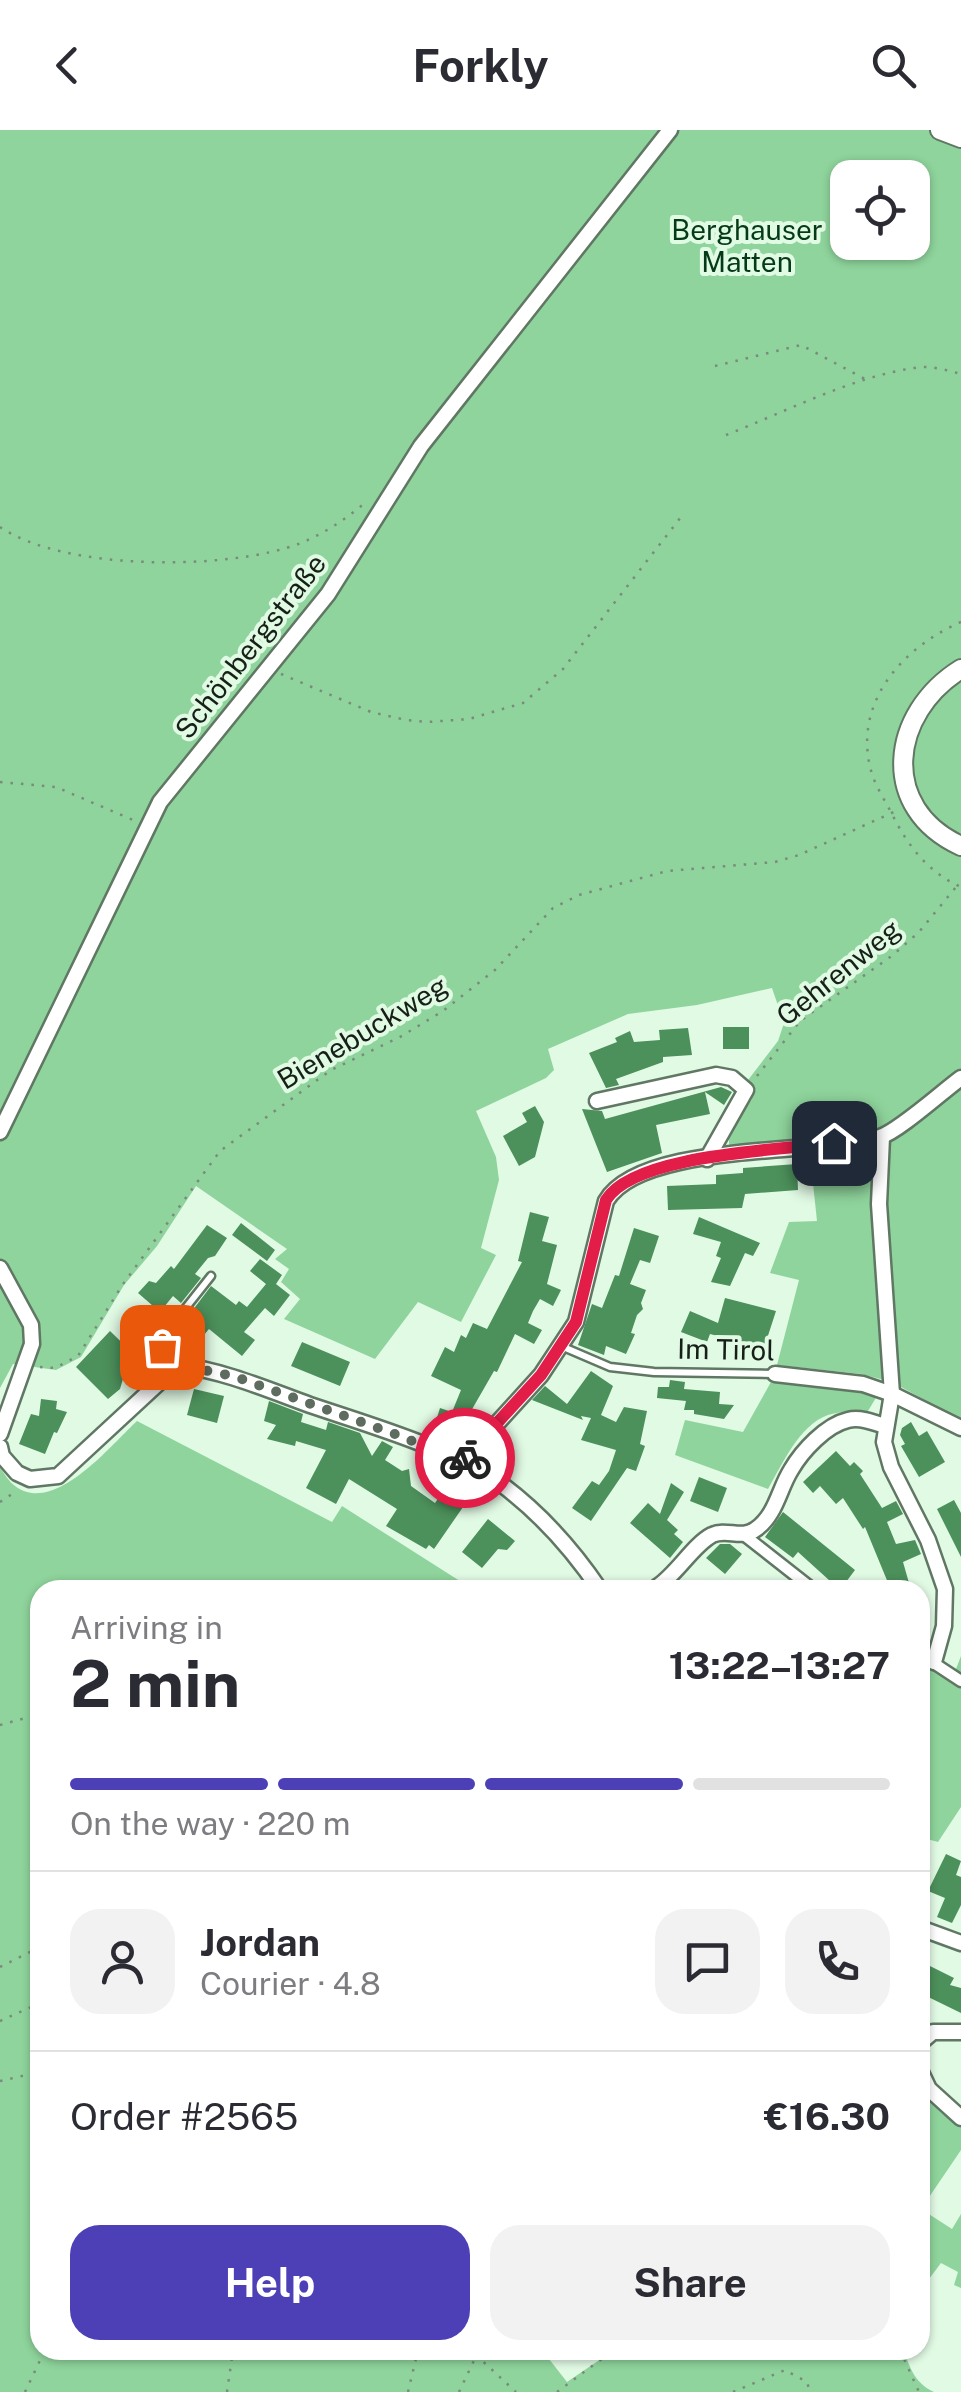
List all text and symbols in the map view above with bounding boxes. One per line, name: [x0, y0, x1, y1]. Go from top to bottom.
icon: back: [40, 38, 95, 93]
icon: search: [866, 38, 921, 93]
text: Forkly: [412, 39, 549, 92]
map controls: [830, 160, 930, 260]
button: locate: [830, 160, 930, 260]
park label: Berghauser Matten: [671, 213, 823, 278]
street label: Schönbergstraße: [168, 547, 332, 745]
street label: Gehrenweg: [770, 912, 906, 1032]
street label: Bienebuckweg: [271, 968, 453, 1096]
pin: [792, 1101, 877, 1186]
icon: home: [807, 1116, 862, 1171]
pin: [120, 1305, 205, 1390]
icon: bag: [135, 1320, 190, 1375]
street label: Im Tirol: [677, 1332, 775, 1366]
courier: [415, 1408, 515, 1508]
icon: bike: [438, 1431, 493, 1486]
text: Arriving in: [70, 1609, 223, 1646]
text: 13:22–13:27: [669, 1643, 890, 1688]
text: 2 min: [70, 1645, 240, 1722]
text: On the way · 220 m: [70, 1805, 351, 1842]
button: person: [70, 1909, 175, 2014]
button: chat: [655, 1909, 760, 2014]
button: phone: [785, 1909, 890, 2014]
text: Jordan: [200, 1920, 320, 1965]
text: Courier · 4.8: [200, 1965, 381, 2002]
text: Order #2565: [70, 2094, 298, 2139]
text: €16.30: [764, 2094, 890, 2139]
button: Help: [70, 2225, 470, 2340]
button: Share: [490, 2225, 890, 2340]

